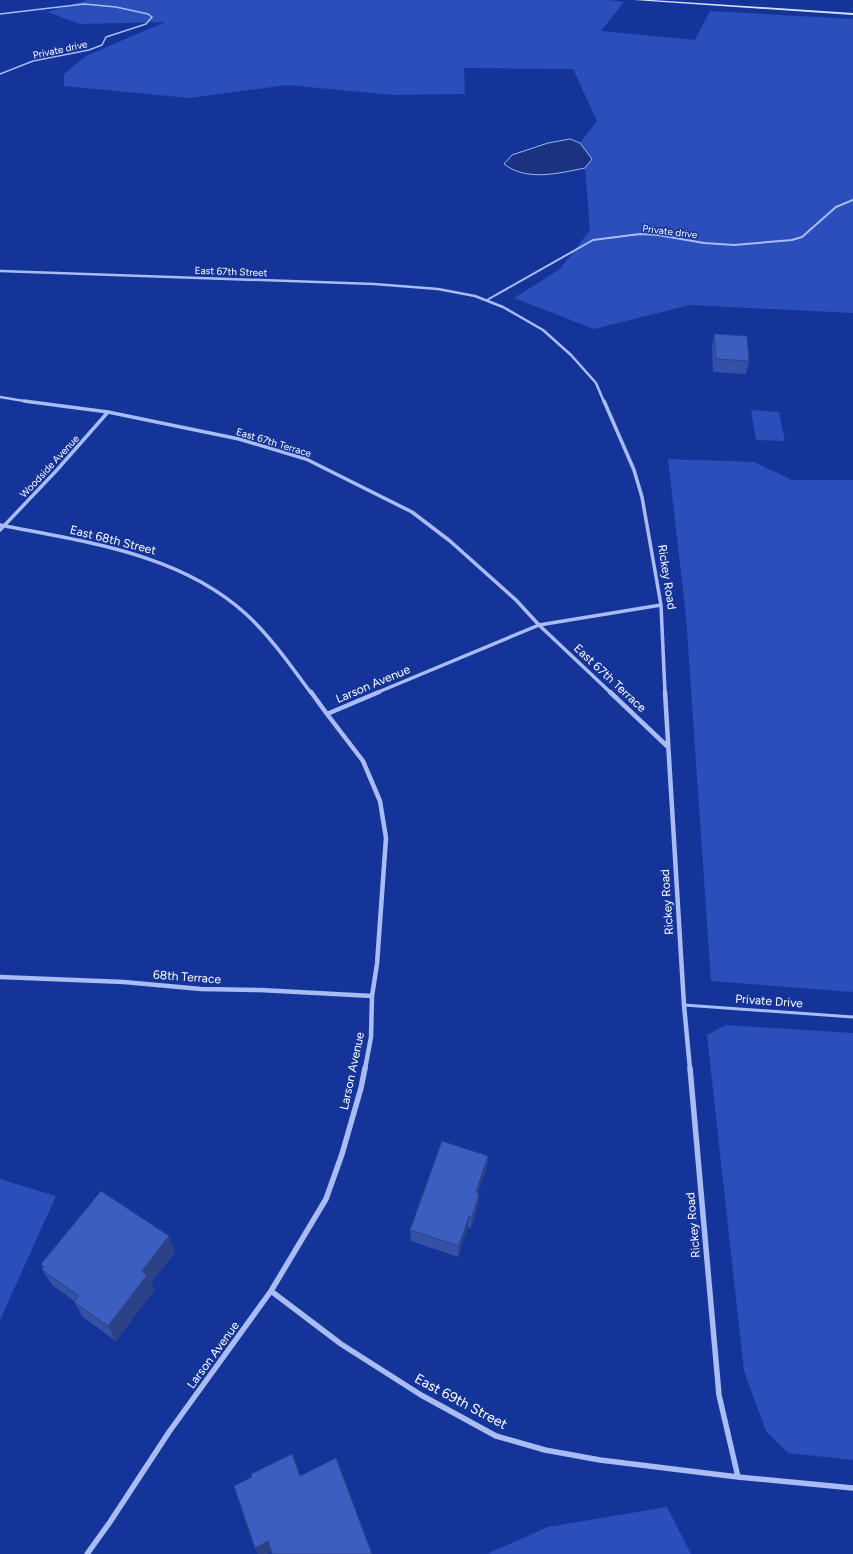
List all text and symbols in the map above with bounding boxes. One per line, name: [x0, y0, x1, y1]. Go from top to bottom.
street label: Private drive: [32, 37, 89, 62]
street label: Private drive: [642, 222, 699, 241]
street label: East 67th Street: [194, 264, 268, 279]
street label: East 67th Terrace: [235, 425, 314, 460]
street label: Woodside Avenue: [17, 432, 82, 500]
street label: East 68th Street: [68, 523, 158, 558]
street label: Rickey Road: [655, 543, 679, 611]
street label: East 67th Terrace: [571, 641, 649, 715]
street label: Larson Avenue: [334, 662, 413, 706]
street label: Rickey Road: [658, 869, 676, 935]
street label: 68th Terrace: [153, 968, 222, 986]
street label: Private Drive: [735, 992, 804, 1010]
street label: Larson Avenue: [337, 1030, 367, 1111]
street label: Rickey Road: [683, 1192, 703, 1258]
street label: Larson Avenue: [184, 1318, 242, 1391]
street label: East 69th Street: [412, 1370, 510, 1433]

